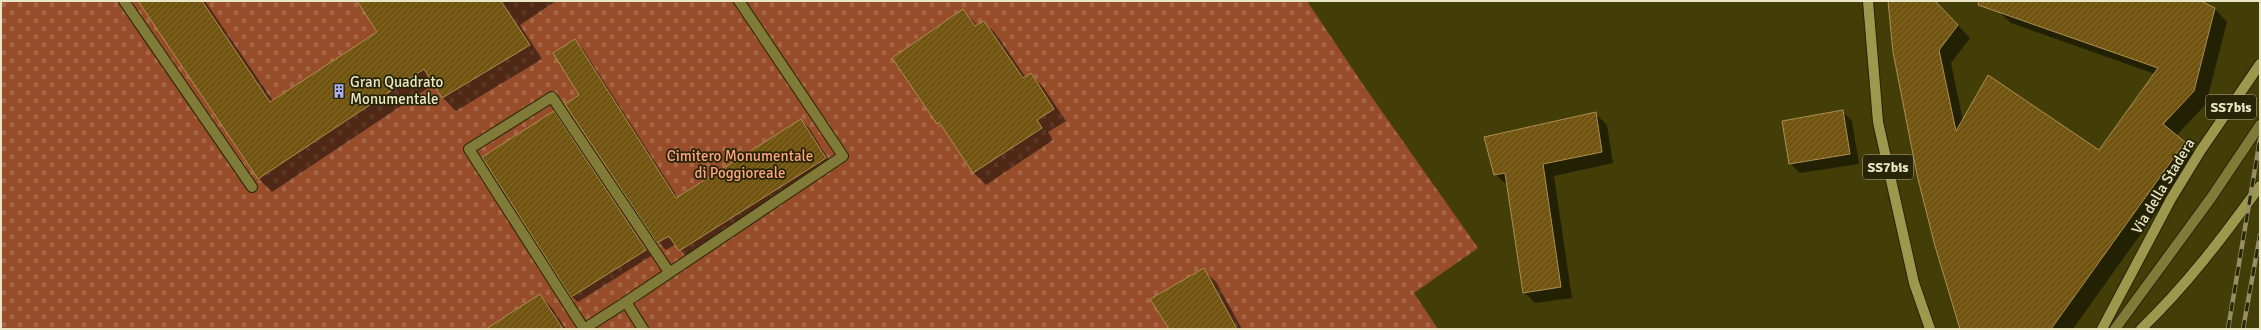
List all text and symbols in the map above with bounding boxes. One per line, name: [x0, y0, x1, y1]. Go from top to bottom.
place label: Gran Quadrato Monumentale: [350, 73, 444, 108]
building icon: Gran Quadrato Monumentale: [331, 83, 347, 99]
road number: SS7bis: [2206, 95, 2256, 119]
street label: Via della Stadera: [2127, 135, 2199, 237]
park label: Cimitero Monumentale di Poggioreale: [667, 147, 813, 182]
road number: SS7bis: [1863, 155, 1913, 179]

